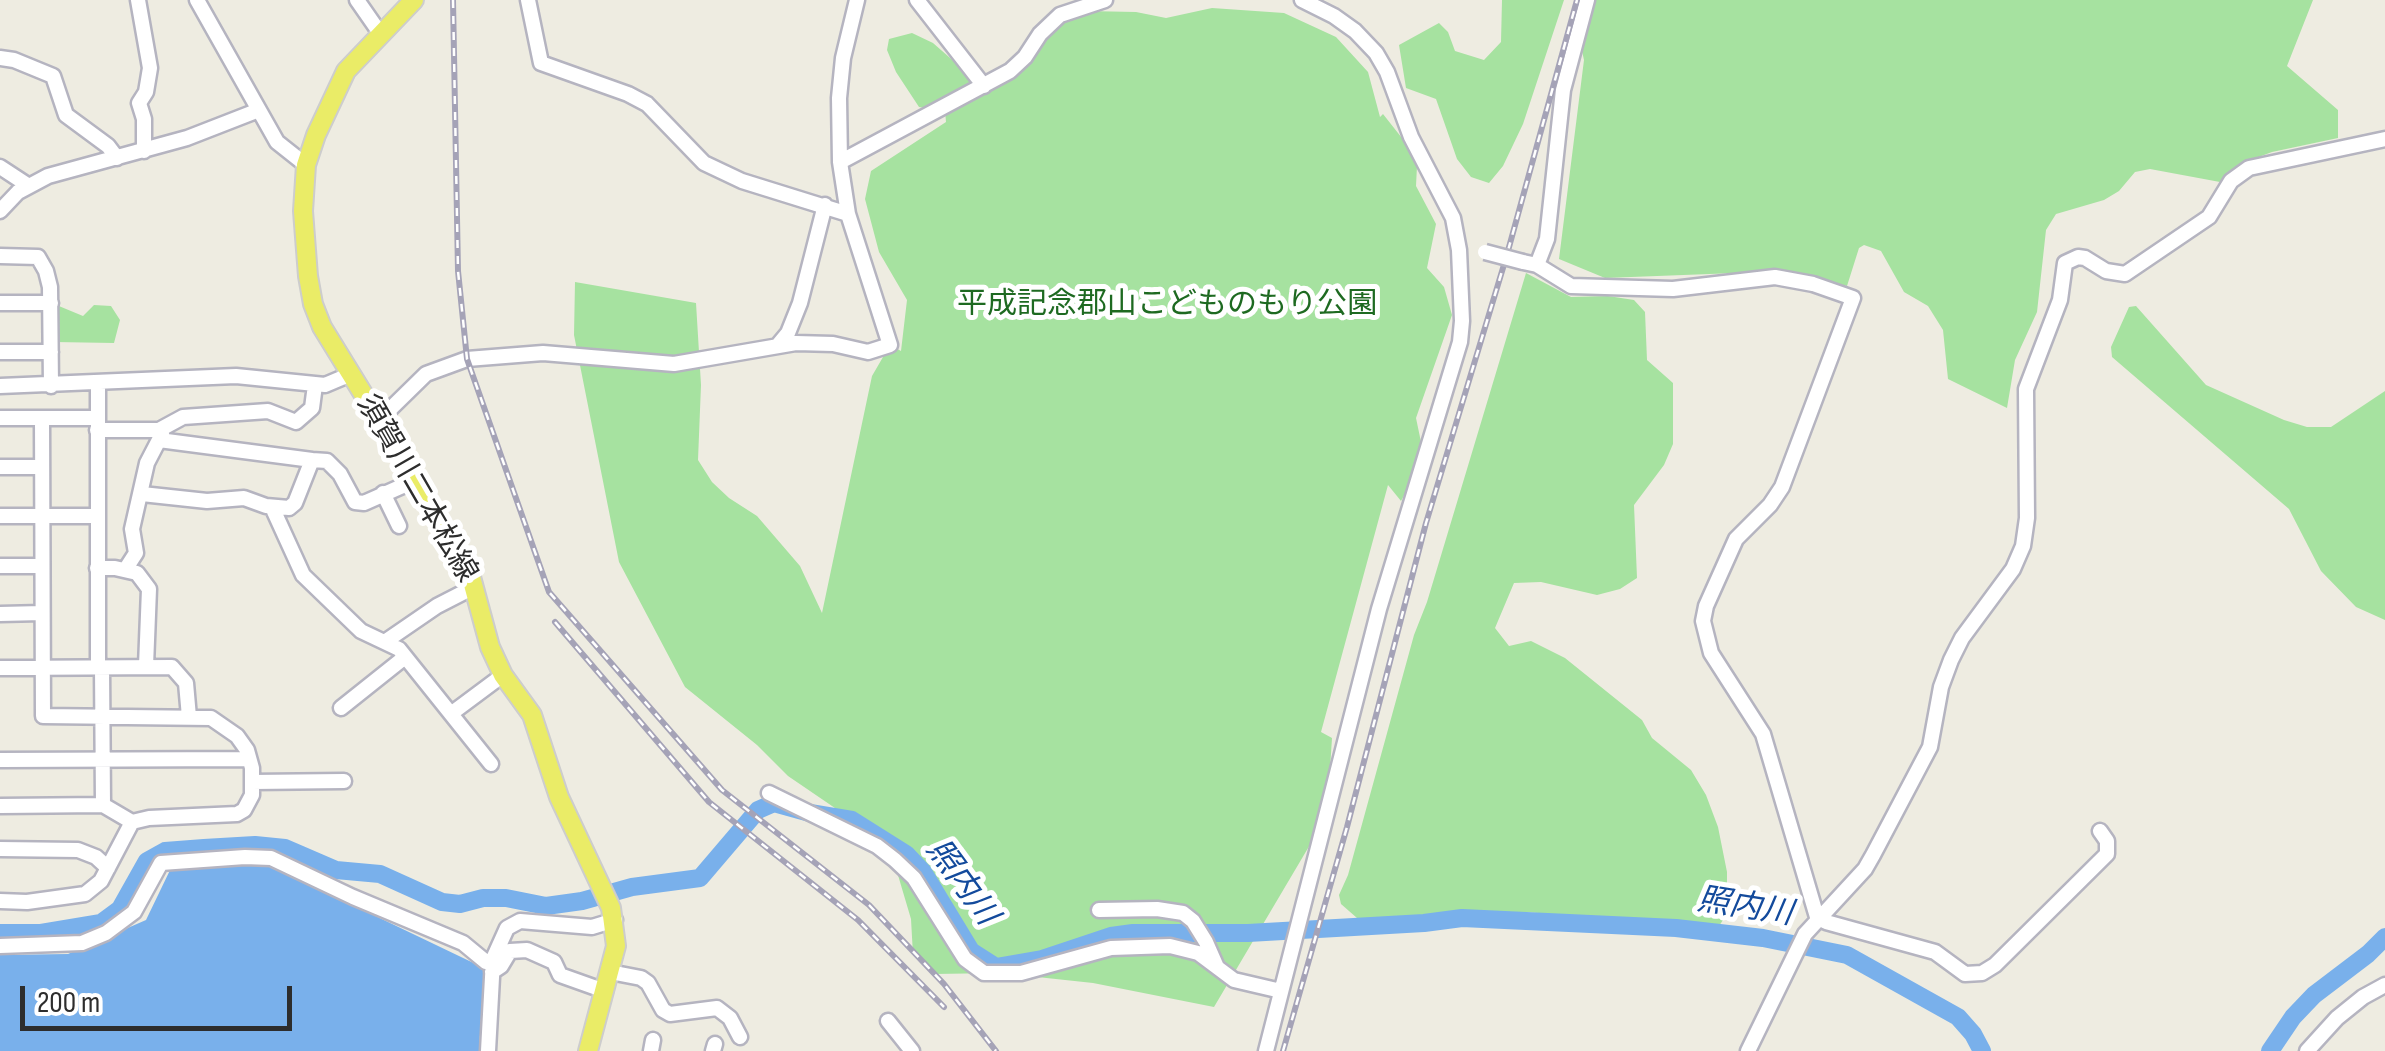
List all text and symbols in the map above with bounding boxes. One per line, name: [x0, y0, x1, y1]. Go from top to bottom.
park label: 平成記念郡山こどものもり公園: [957, 287, 1377, 323]
street label: 須賀川二本松線: [348, 389, 484, 589]
water label: 照内川: [917, 833, 1005, 933]
water label: 照内川: [1695, 882, 1795, 934]
scale bar: [25, 966, 298, 1028]
text: 200 m: [37, 985, 100, 1021]

